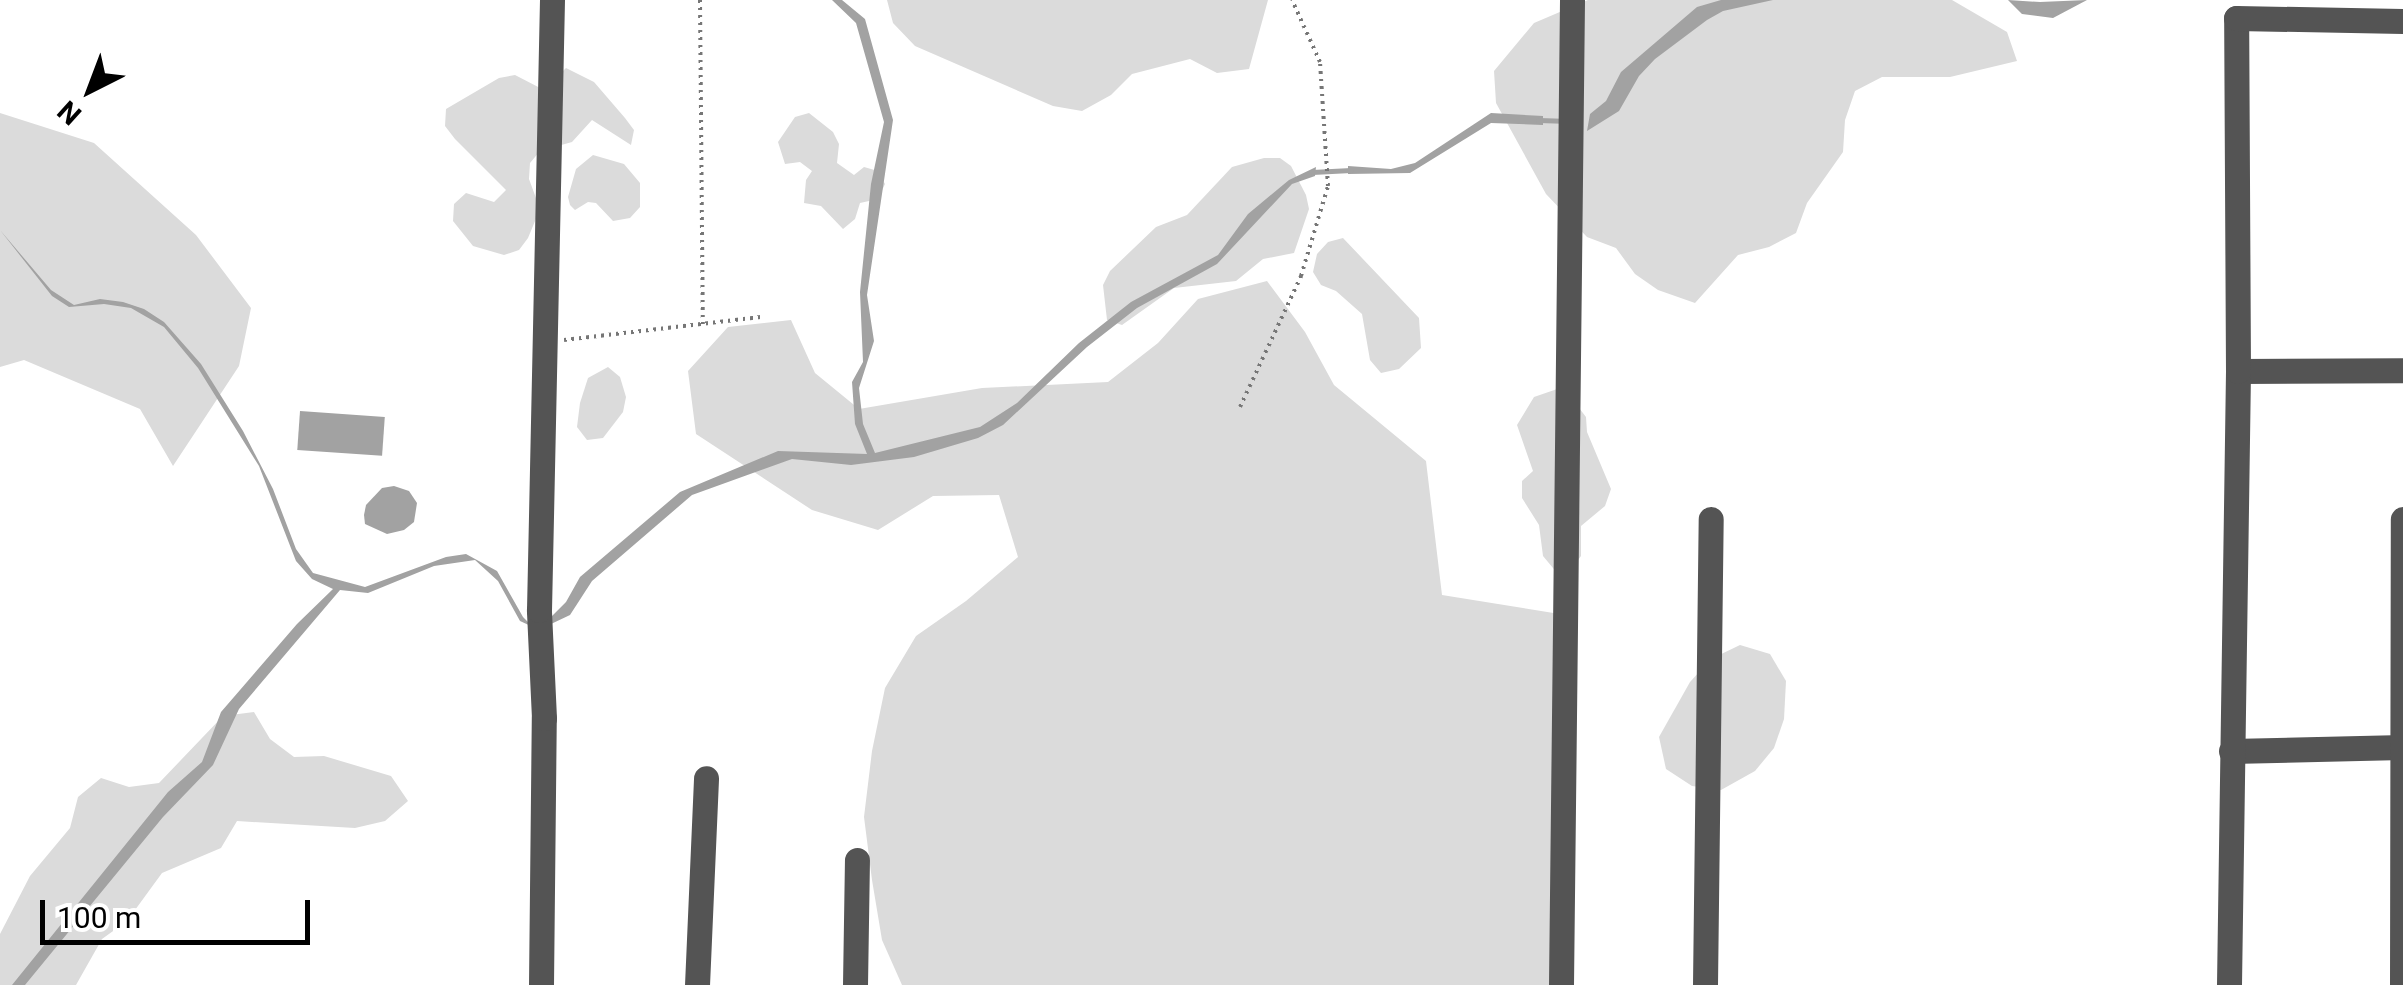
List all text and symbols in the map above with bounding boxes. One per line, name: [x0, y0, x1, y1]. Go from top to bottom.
north arrow: [40, 40, 140, 140]
text: N: [51, 94, 88, 132]
scale bar: [45, 880, 315, 942]
text: 100 m: [57, 900, 141, 935]

